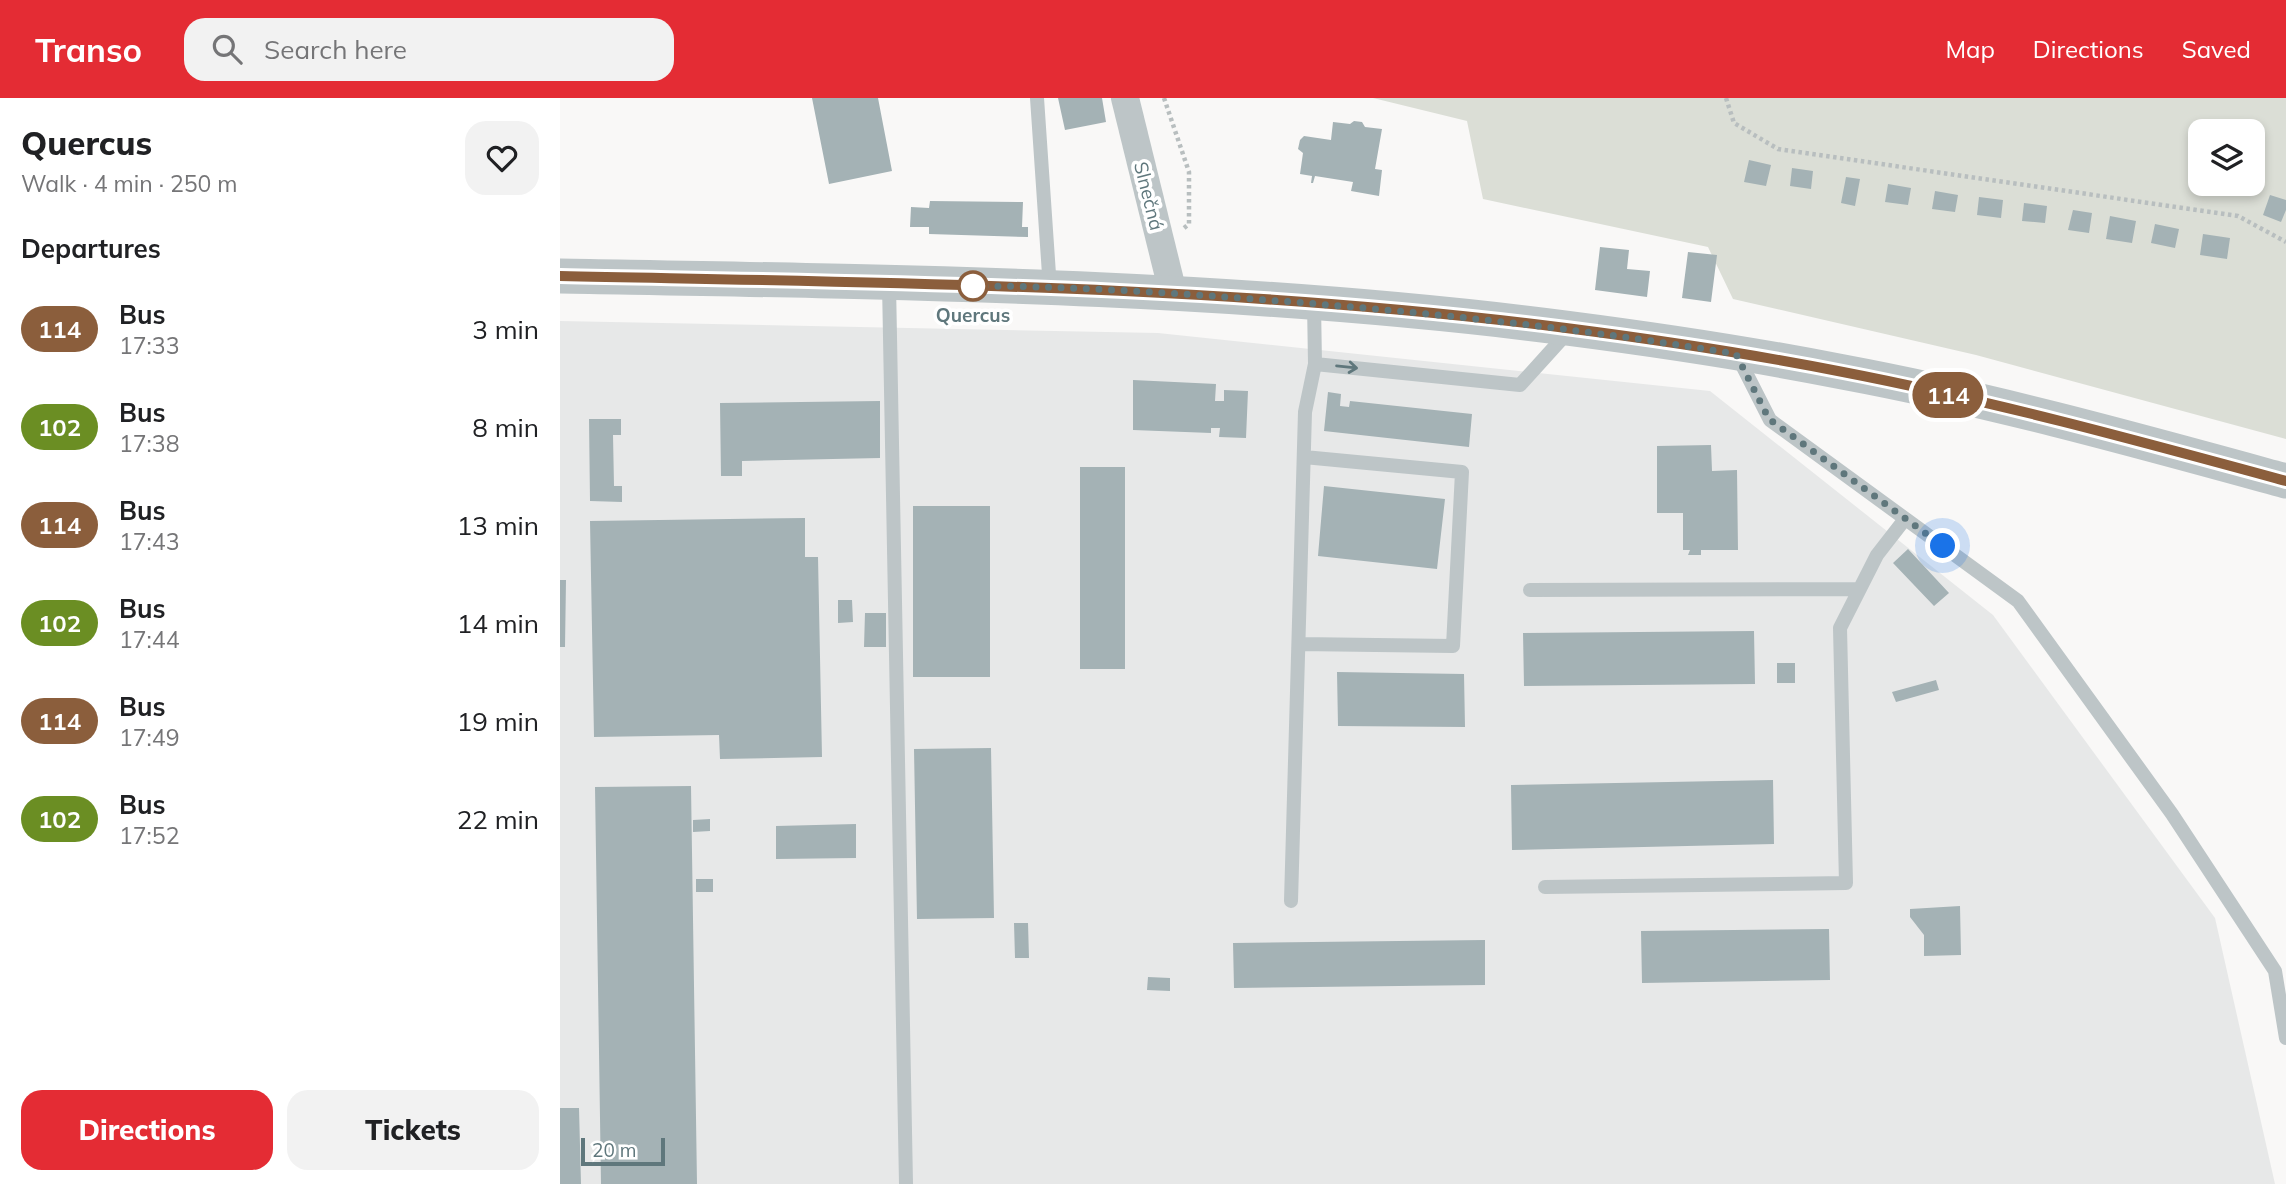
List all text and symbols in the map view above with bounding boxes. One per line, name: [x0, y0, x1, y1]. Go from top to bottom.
search box: [184, 18, 674, 81]
text: Transo: [35, 29, 142, 70]
icon: search: [208, 30, 246, 68]
text: Search here: [264, 33, 407, 66]
text: Map: [1945, 34, 1995, 64]
text: Directions: [2033, 34, 2144, 64]
text: Saved: [2182, 34, 2251, 64]
map controls: [2188, 119, 2265, 196]
button: layers: [2188, 119, 2265, 196]
button: heart: [465, 121, 539, 195]
text: Quercus: [21, 122, 152, 163]
street label: Slnečná: [1129, 159, 1169, 233]
text: Walk · 4 min · 250 m: [21, 169, 238, 198]
text: Departures: [21, 232, 161, 265]
marker: Quercus: [958, 271, 988, 301]
text: Bus: [119, 298, 165, 331]
place label: Quercus: [936, 303, 1010, 327]
text: 3 min: [472, 313, 539, 346]
text: 114: [38, 314, 81, 344]
text: 17:33: [119, 331, 179, 360]
one-way arrow: [1335, 361, 1358, 374]
line badge: 114: [1908, 372, 1988, 418]
text: 114: [1926, 380, 1970, 410]
text: Bus: [119, 396, 165, 429]
text: 8 min: [472, 411, 539, 444]
text: 102: [38, 412, 81, 442]
text: 17:38: [119, 429, 179, 458]
text: Bus: [119, 494, 165, 527]
text: 13 min: [457, 509, 539, 542]
text: 114: [38, 510, 81, 540]
text: 17:43: [119, 527, 179, 556]
your location: [1925, 528, 1960, 563]
text: Bus: [119, 592, 165, 625]
text: 14 min: [457, 607, 539, 640]
text: 102: [38, 608, 81, 638]
text: 17:44: [119, 625, 179, 654]
text: Bus: [119, 690, 165, 723]
text: 19 min: [457, 705, 539, 738]
text: 114: [38, 706, 81, 736]
text: 17:49: [119, 723, 179, 752]
text: Bus: [119, 788, 165, 821]
text: 22 min: [457, 803, 539, 836]
text: 102: [38, 804, 81, 834]
text: 17:52: [119, 821, 179, 850]
button: Directions: [21, 1090, 273, 1170]
button: Tickets: [287, 1090, 539, 1170]
scale bar: [581, 1135, 665, 1167]
text: 20 m: [592, 1138, 636, 1162]

